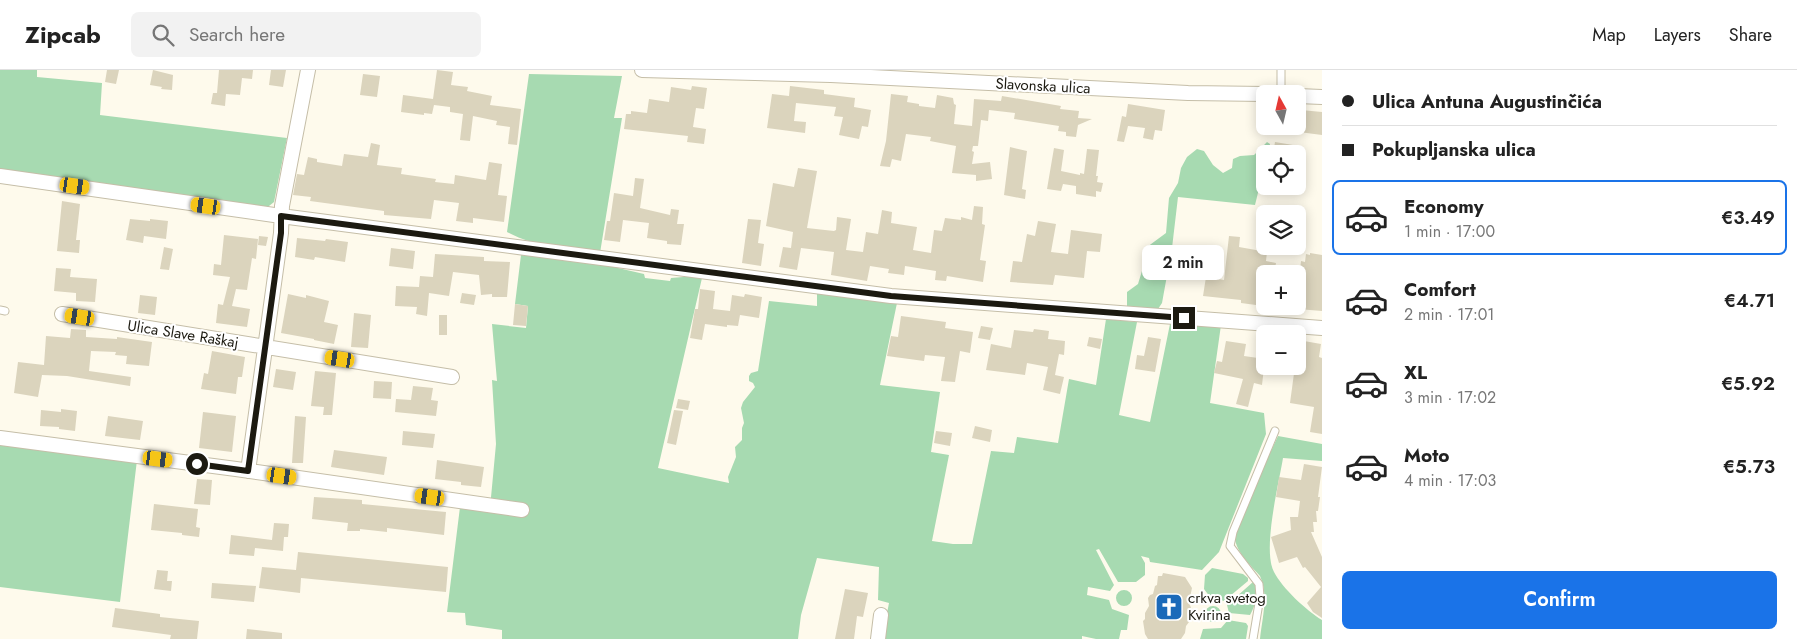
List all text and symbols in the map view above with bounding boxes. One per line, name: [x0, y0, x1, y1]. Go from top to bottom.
search box: [131, 12, 481, 57]
text: Zipcab: [25, 17, 101, 52]
icon: search: [149, 21, 177, 49]
text: Search here: [189, 21, 285, 48]
text: Map: [1592, 22, 1626, 48]
text: Layers: [1654, 22, 1701, 48]
text: Share: [1729, 22, 1772, 48]
street label: Slavonska ulica: [995, 73, 1091, 99]
north arrow: [1256, 85, 1306, 135]
map controls: [1256, 85, 1306, 375]
text: Ulica Antuna Augustinčića: [1372, 88, 1602, 115]
text: Pokupljanska ulica: [1372, 136, 1536, 163]
button: locate: [1256, 145, 1306, 195]
car: [59, 176, 90, 196]
text: Economy: [1404, 193, 1484, 220]
icon: car: [1344, 195, 1389, 240]
car: [190, 196, 221, 216]
text: €3.49: [1721, 204, 1775, 231]
button: layers: [1256, 205, 1306, 255]
text: 1 min · 17:00: [1404, 220, 1495, 243]
callout: 2 min: [1143, 246, 1225, 280]
text: 2 min: [1162, 251, 1204, 274]
button: +: [1256, 265, 1306, 315]
text: Comfort: [1404, 276, 1476, 303]
icon: car: [1344, 278, 1389, 323]
text: €4.71: [1724, 287, 1775, 314]
text: 2 min · 17:01: [1404, 303, 1495, 326]
car: [64, 307, 95, 327]
route end: [1173, 307, 1195, 329]
street label: Ulica Slave Raškaj: [126, 314, 240, 354]
button: −: [1256, 325, 1306, 375]
car: [324, 349, 355, 369]
text: XL: [1404, 359, 1427, 386]
icon: car: [1344, 361, 1389, 406]
text: €5.92: [1721, 370, 1775, 397]
text: 3 min · 17:02: [1404, 386, 1496, 409]
text: Moto: [1404, 442, 1449, 469]
icon: car: [1344, 444, 1389, 489]
car: [142, 450, 173, 468]
route start: [186, 453, 208, 475]
text: €5.73: [1723, 453, 1775, 480]
car: [266, 466, 297, 486]
text: 4 min · 17:03: [1404, 469, 1496, 492]
car: [414, 487, 445, 507]
button: Confirm: [1342, 571, 1777, 629]
place label: crkva svetog Kvirina: [1188, 587, 1266, 626]
church icon: crkva svetog Kvirina: [1154, 592, 1184, 622]

